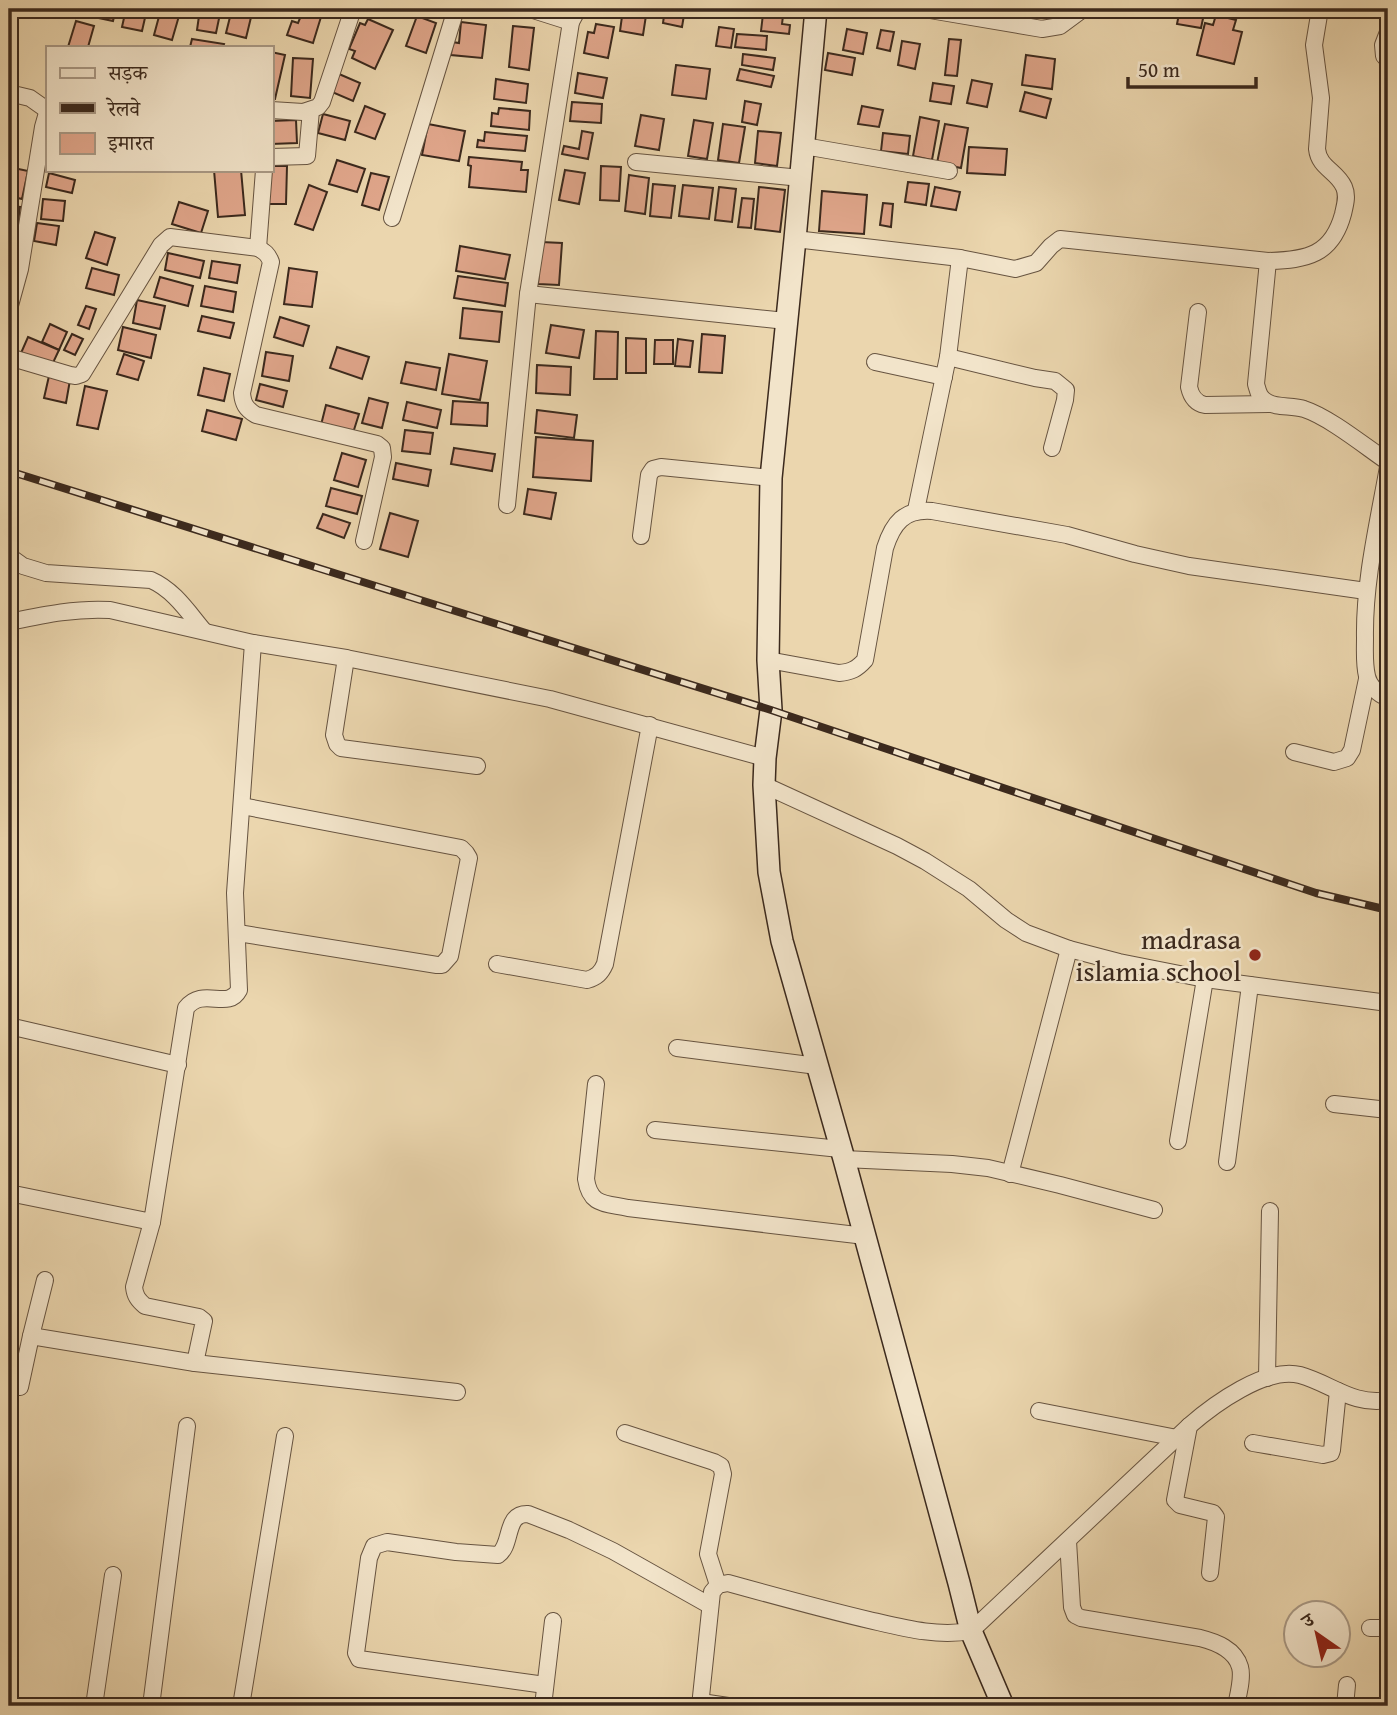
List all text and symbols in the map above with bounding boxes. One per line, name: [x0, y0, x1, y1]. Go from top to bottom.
legend: [46, 46, 273, 172]
scale bar: [1128, 46, 1255, 90]
text: 50 m: [1138, 54, 1180, 85]
text: सड़क: [107, 57, 148, 88]
text: रेलवे: [105, 93, 142, 124]
text: इमारत: [107, 127, 155, 158]
place label: madrasa islamia school: [1076, 918, 1242, 991]
marker: madrasa islamia school: [1247, 947, 1263, 963]
north arrow: [1282, 1600, 1352, 1670]
text: उ: [1294, 1605, 1320, 1635]

